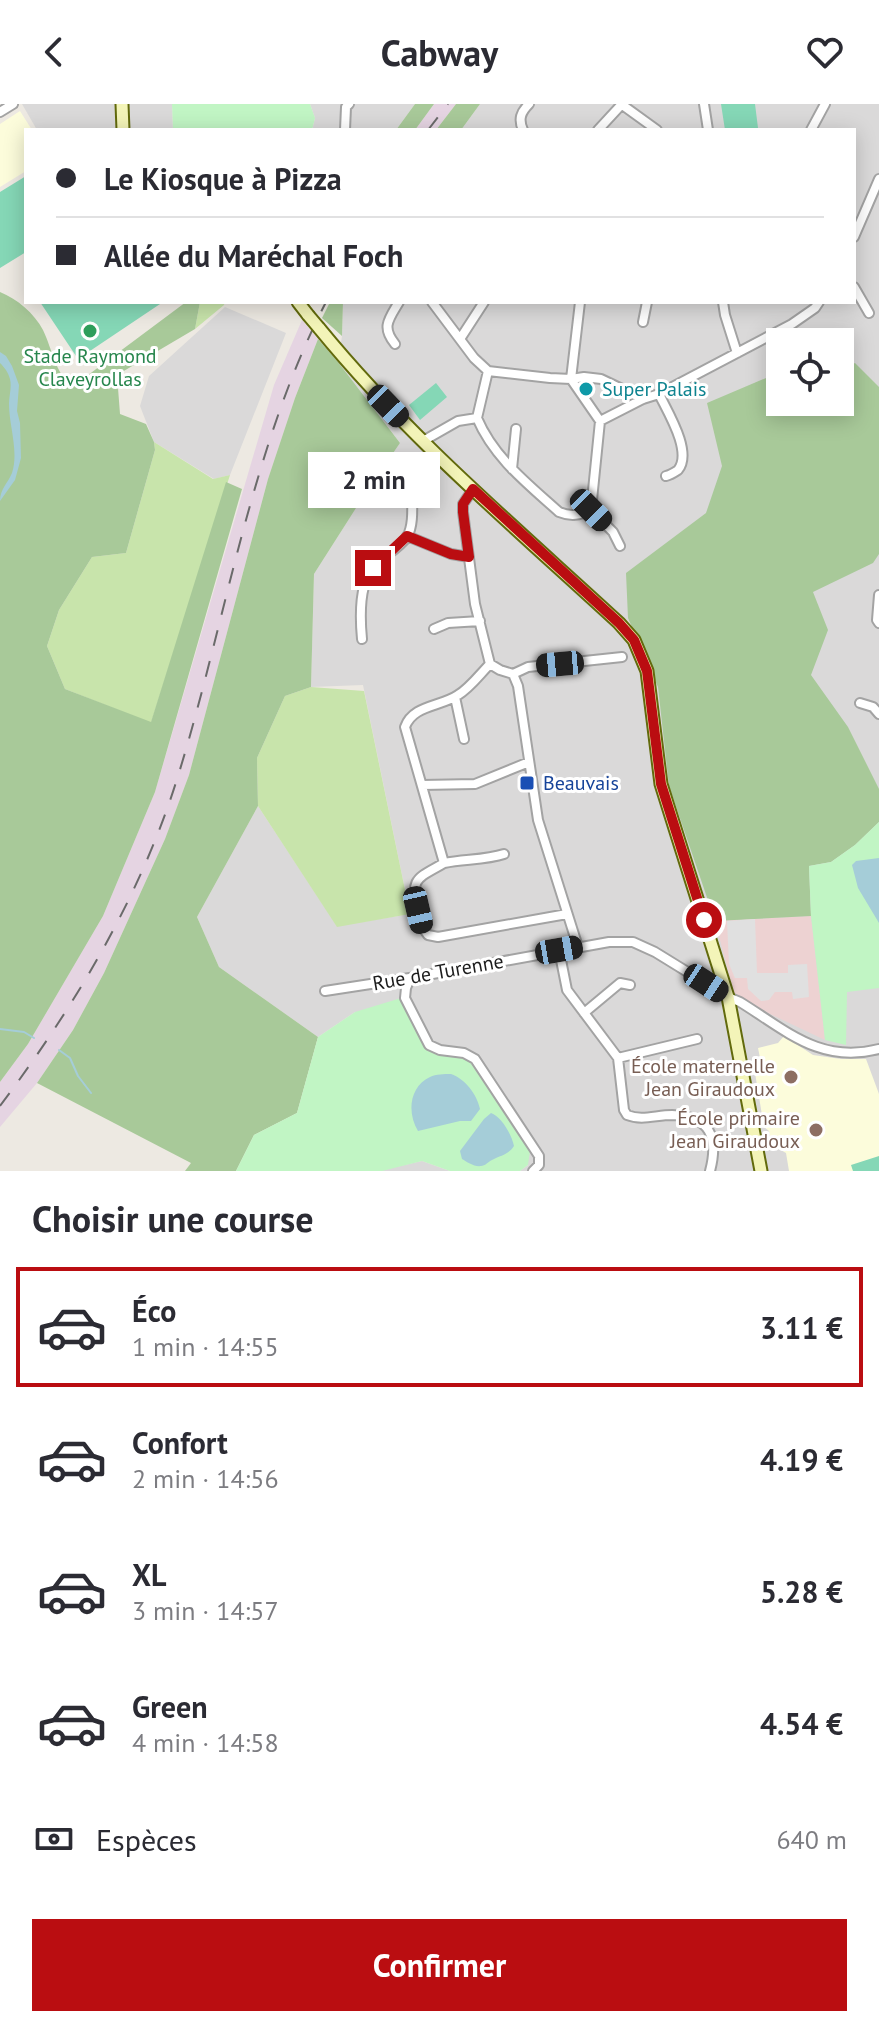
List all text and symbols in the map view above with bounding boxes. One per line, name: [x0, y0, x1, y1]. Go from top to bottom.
text: Cabway: [381, 29, 498, 76]
icon: back: [32, 30, 76, 74]
icon: heart: [803, 30, 847, 74]
text: Le Kiosque à Pizza: [104, 159, 342, 198]
text: Allée du Maréchal Foch: [104, 236, 403, 275]
marker: Stade Raymond Claveyrollas: [81, 322, 99, 340]
map controls: [766, 328, 854, 416]
button: locate: [766, 328, 854, 416]
place label: Stade Raymond Claveyrollas: [23, 343, 157, 392]
place label: Super Palais: [602, 376, 706, 402]
car: [363, 380, 413, 432]
marker: Super Palais: [577, 380, 595, 398]
callout: 2 min: [307, 452, 439, 508]
text: 2 min: [342, 463, 406, 496]
car: [566, 485, 616, 535]
route end: [355, 550, 391, 586]
car: [535, 650, 585, 678]
place label: Beauvais: [543, 770, 619, 796]
marker: Beauvais: [518, 774, 536, 792]
car: [401, 884, 435, 936]
route start: [686, 902, 722, 938]
car: [533, 934, 585, 966]
street label: Rue de Turenne: [371, 948, 505, 996]
car: [679, 960, 733, 1006]
place label: École maternelle Jean Giraudoux: [631, 1053, 775, 1102]
marker: École maternelle Jean Giraudoux: [782, 1068, 800, 1086]
place label: École primaire Jean Giraudoux: [669, 1105, 800, 1154]
marker: École primaire Jean Giraudoux: [807, 1121, 825, 1139]
text: Choisir une course: [32, 1195, 314, 1242]
icon: car: [36, 1291, 108, 1363]
text: Éco: [132, 1291, 176, 1330]
text: 3.11 €: [760, 1308, 843, 1347]
text: 1 min · 14:55: [132, 1330, 279, 1363]
icon: car: [36, 1423, 108, 1495]
text: Confort: [132, 1423, 228, 1462]
text: 4.19 €: [760, 1440, 843, 1479]
text: 2 min · 14:56: [132, 1462, 279, 1495]
icon: car: [36, 1555, 108, 1627]
text: XL: [132, 1555, 166, 1594]
text: 5.28 €: [760, 1572, 843, 1611]
text: 3 min · 14:57: [132, 1594, 279, 1627]
icon: car: [36, 1687, 108, 1759]
text: Green: [132, 1687, 207, 1726]
text: 4.54 €: [760, 1704, 843, 1743]
text: 4 min · 14:58: [132, 1726, 279, 1759]
icon: cash: [32, 1817, 76, 1861]
text: Espèces: [96, 1820, 197, 1859]
text: 640 m: [776, 1823, 847, 1856]
button: Confirmer: [32, 1919, 847, 2011]

